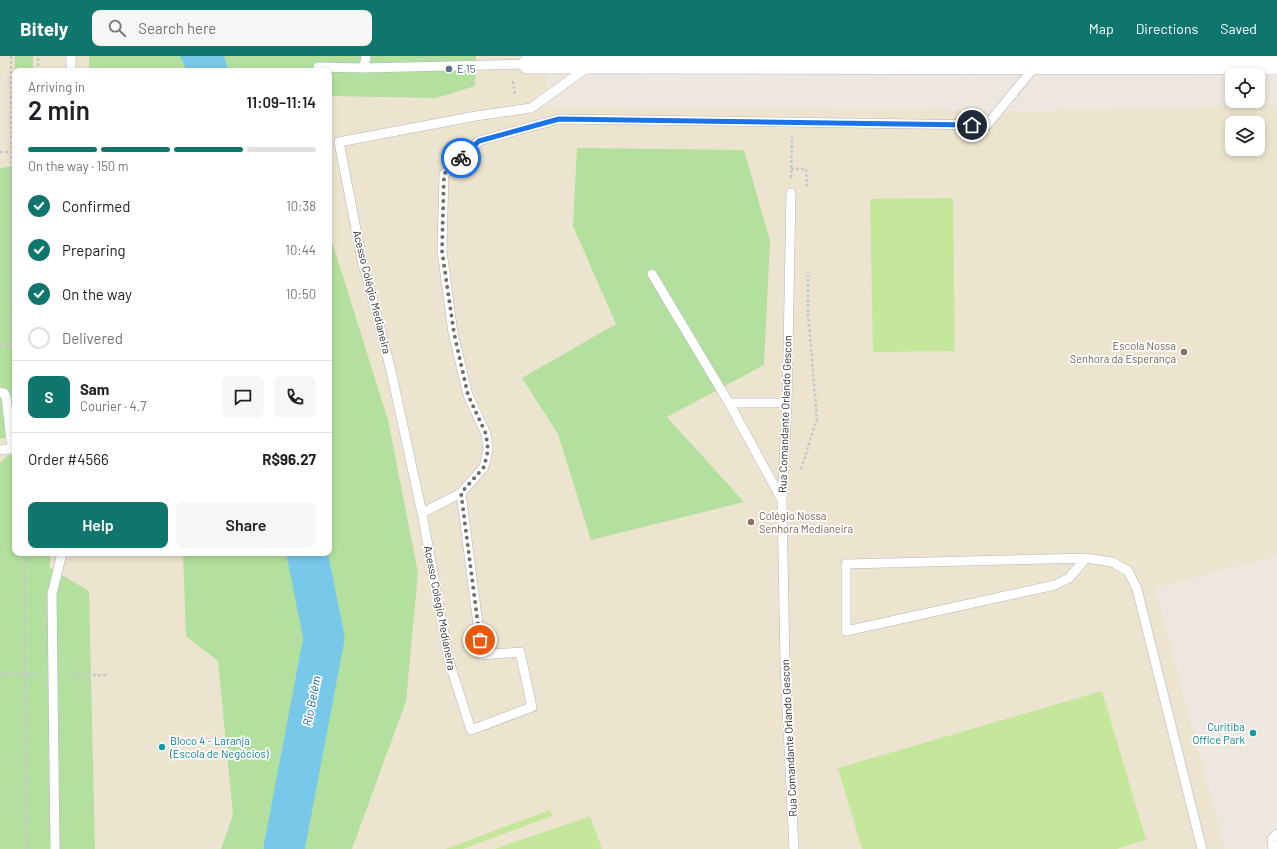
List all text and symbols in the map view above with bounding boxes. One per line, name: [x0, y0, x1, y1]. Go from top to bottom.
search box: [92, 10, 372, 46]
text: Bitely: [20, 17, 68, 40]
icon: search: [106, 17, 128, 39]
text: Search here: [138, 19, 216, 37]
text: Map: [1089, 20, 1114, 37]
text: Directions: [1136, 20, 1198, 37]
text: Saved: [1220, 20, 1257, 37]
place label: E 15: [457, 62, 476, 75]
marker: E 15: [444, 64, 454, 74]
map controls: [1225, 68, 1265, 156]
button: locate: [1225, 68, 1265, 108]
text: Arriving in: [28, 79, 85, 95]
text: 11:09–11:14: [246, 93, 316, 111]
text: 2 min: [28, 94, 90, 125]
pin: [955, 108, 989, 142]
icon: home: [961, 114, 983, 136]
button: layers: [1225, 116, 1265, 156]
courier: [441, 138, 481, 178]
icon: bike: [450, 147, 472, 169]
text: On the way · 150 m: [28, 158, 129, 174]
icon: check: [28, 195, 50, 217]
text: Confirmed: [62, 197, 130, 215]
text: 10:38: [286, 198, 316, 214]
street label: Acesso Colégio Medianeira: [351, 229, 394, 355]
icon: check: [28, 239, 50, 261]
text: Preparing: [62, 241, 126, 259]
text: 10:44: [285, 242, 316, 258]
icon: check: [28, 283, 50, 305]
text: On the way: [62, 285, 132, 303]
text: 10:50: [286, 286, 316, 302]
text: Delivered: [62, 329, 123, 347]
street label: Rua Comandante Orlando Gescon: [775, 335, 794, 493]
place label: Escola Nossa Senhora da Esperança: [1070, 339, 1176, 365]
marker: Escola Nossa Senhora da Esperança: [1179, 347, 1189, 357]
button: chat: [222, 376, 264, 418]
button: phone: [274, 376, 316, 418]
text: Sam: [80, 380, 109, 398]
text: S: [45, 388, 53, 406]
text: Courier · 4.7: [80, 398, 147, 414]
text: Order #4566: [28, 450, 109, 468]
text: R$96.27: [262, 450, 316, 468]
button: Help: [28, 502, 168, 548]
button: Share: [176, 502, 316, 548]
place label: Colégio Nossa Senhora Medianeira: [759, 509, 853, 535]
marker: Colégio Nossa Senhora Medianeira: [746, 517, 756, 527]
street label: Acesso Colégio Medianeira: [422, 544, 459, 671]
pin: [463, 623, 497, 657]
icon: bag: [469, 629, 491, 651]
street label: Rua Comandante Orlando Gescon: [778, 659, 799, 817]
water label: Rio Belém: [299, 674, 323, 727]
place label: Curitiba Office Park: [1192, 720, 1245, 746]
marker: Curitiba Office Park: [1248, 728, 1258, 738]
place label: Bloco 4 - Laranja (Escola de Negócios): [169, 734, 269, 760]
marker: Bloco 4 - Laranja (Escola de Negócios): [157, 742, 167, 752]

